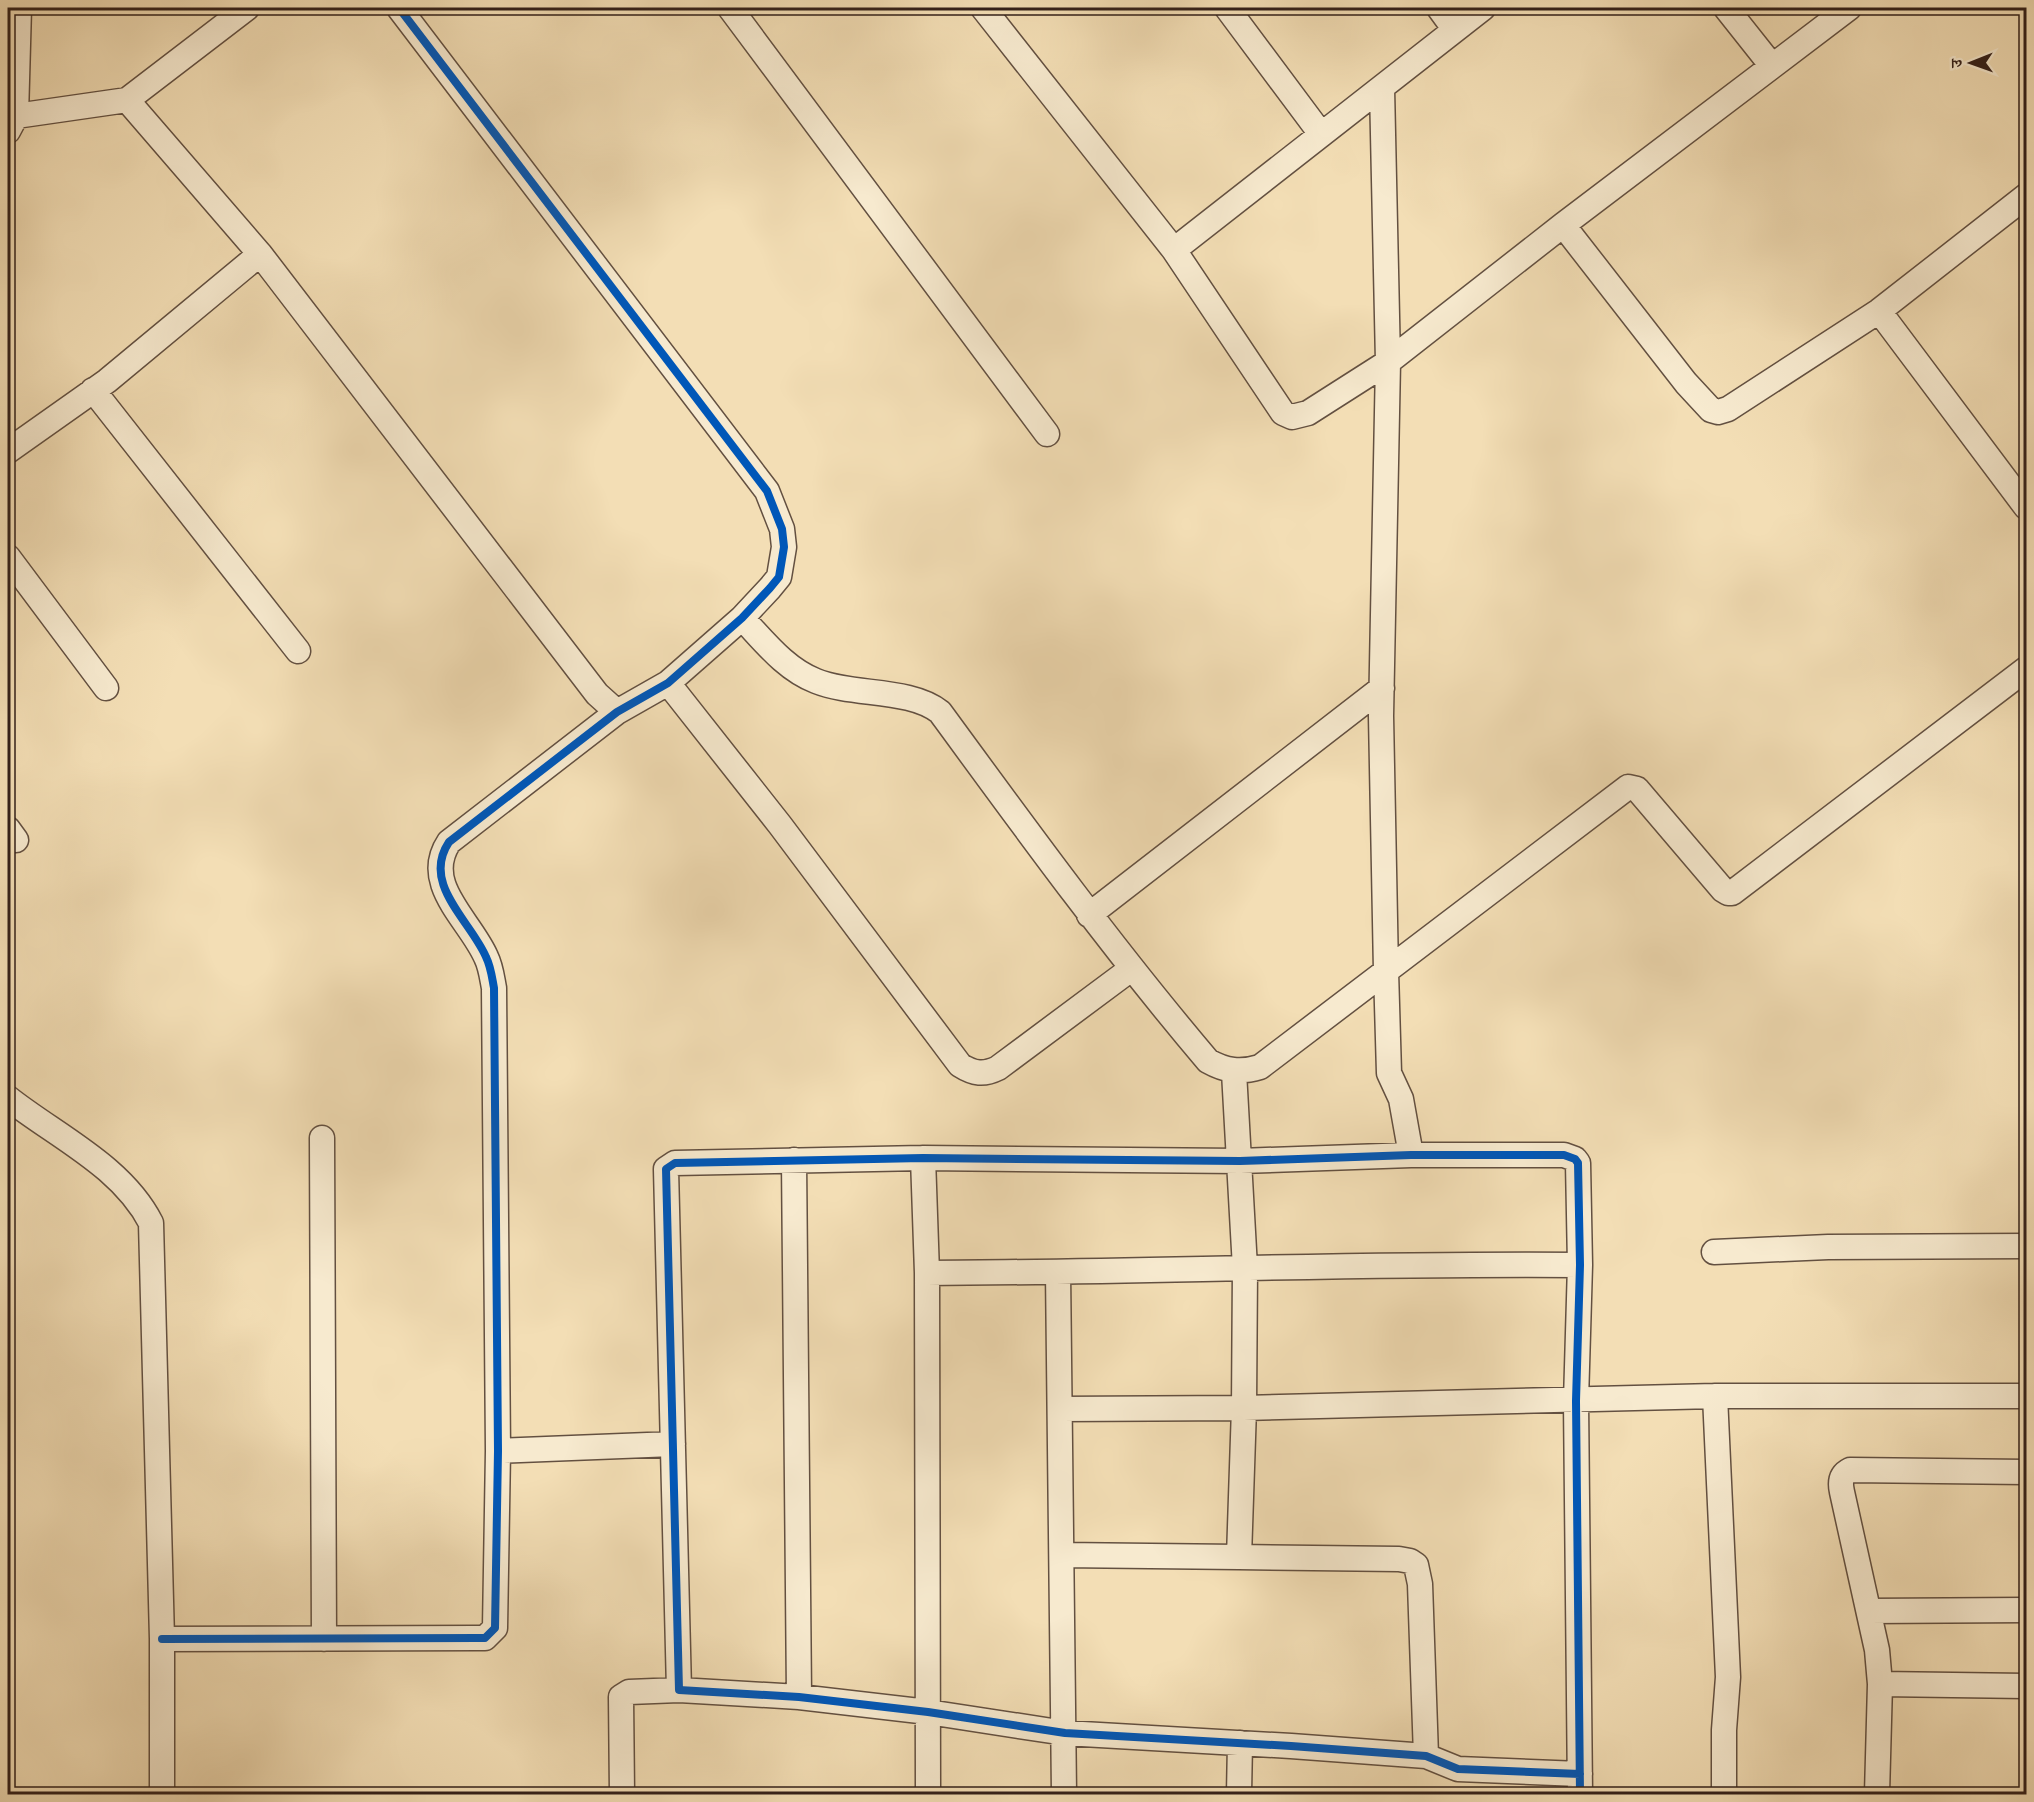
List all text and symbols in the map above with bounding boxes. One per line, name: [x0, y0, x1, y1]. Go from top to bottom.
north arrow: [1941, 33, 2001, 93]
text: उ: [1947, 57, 1967, 68]

